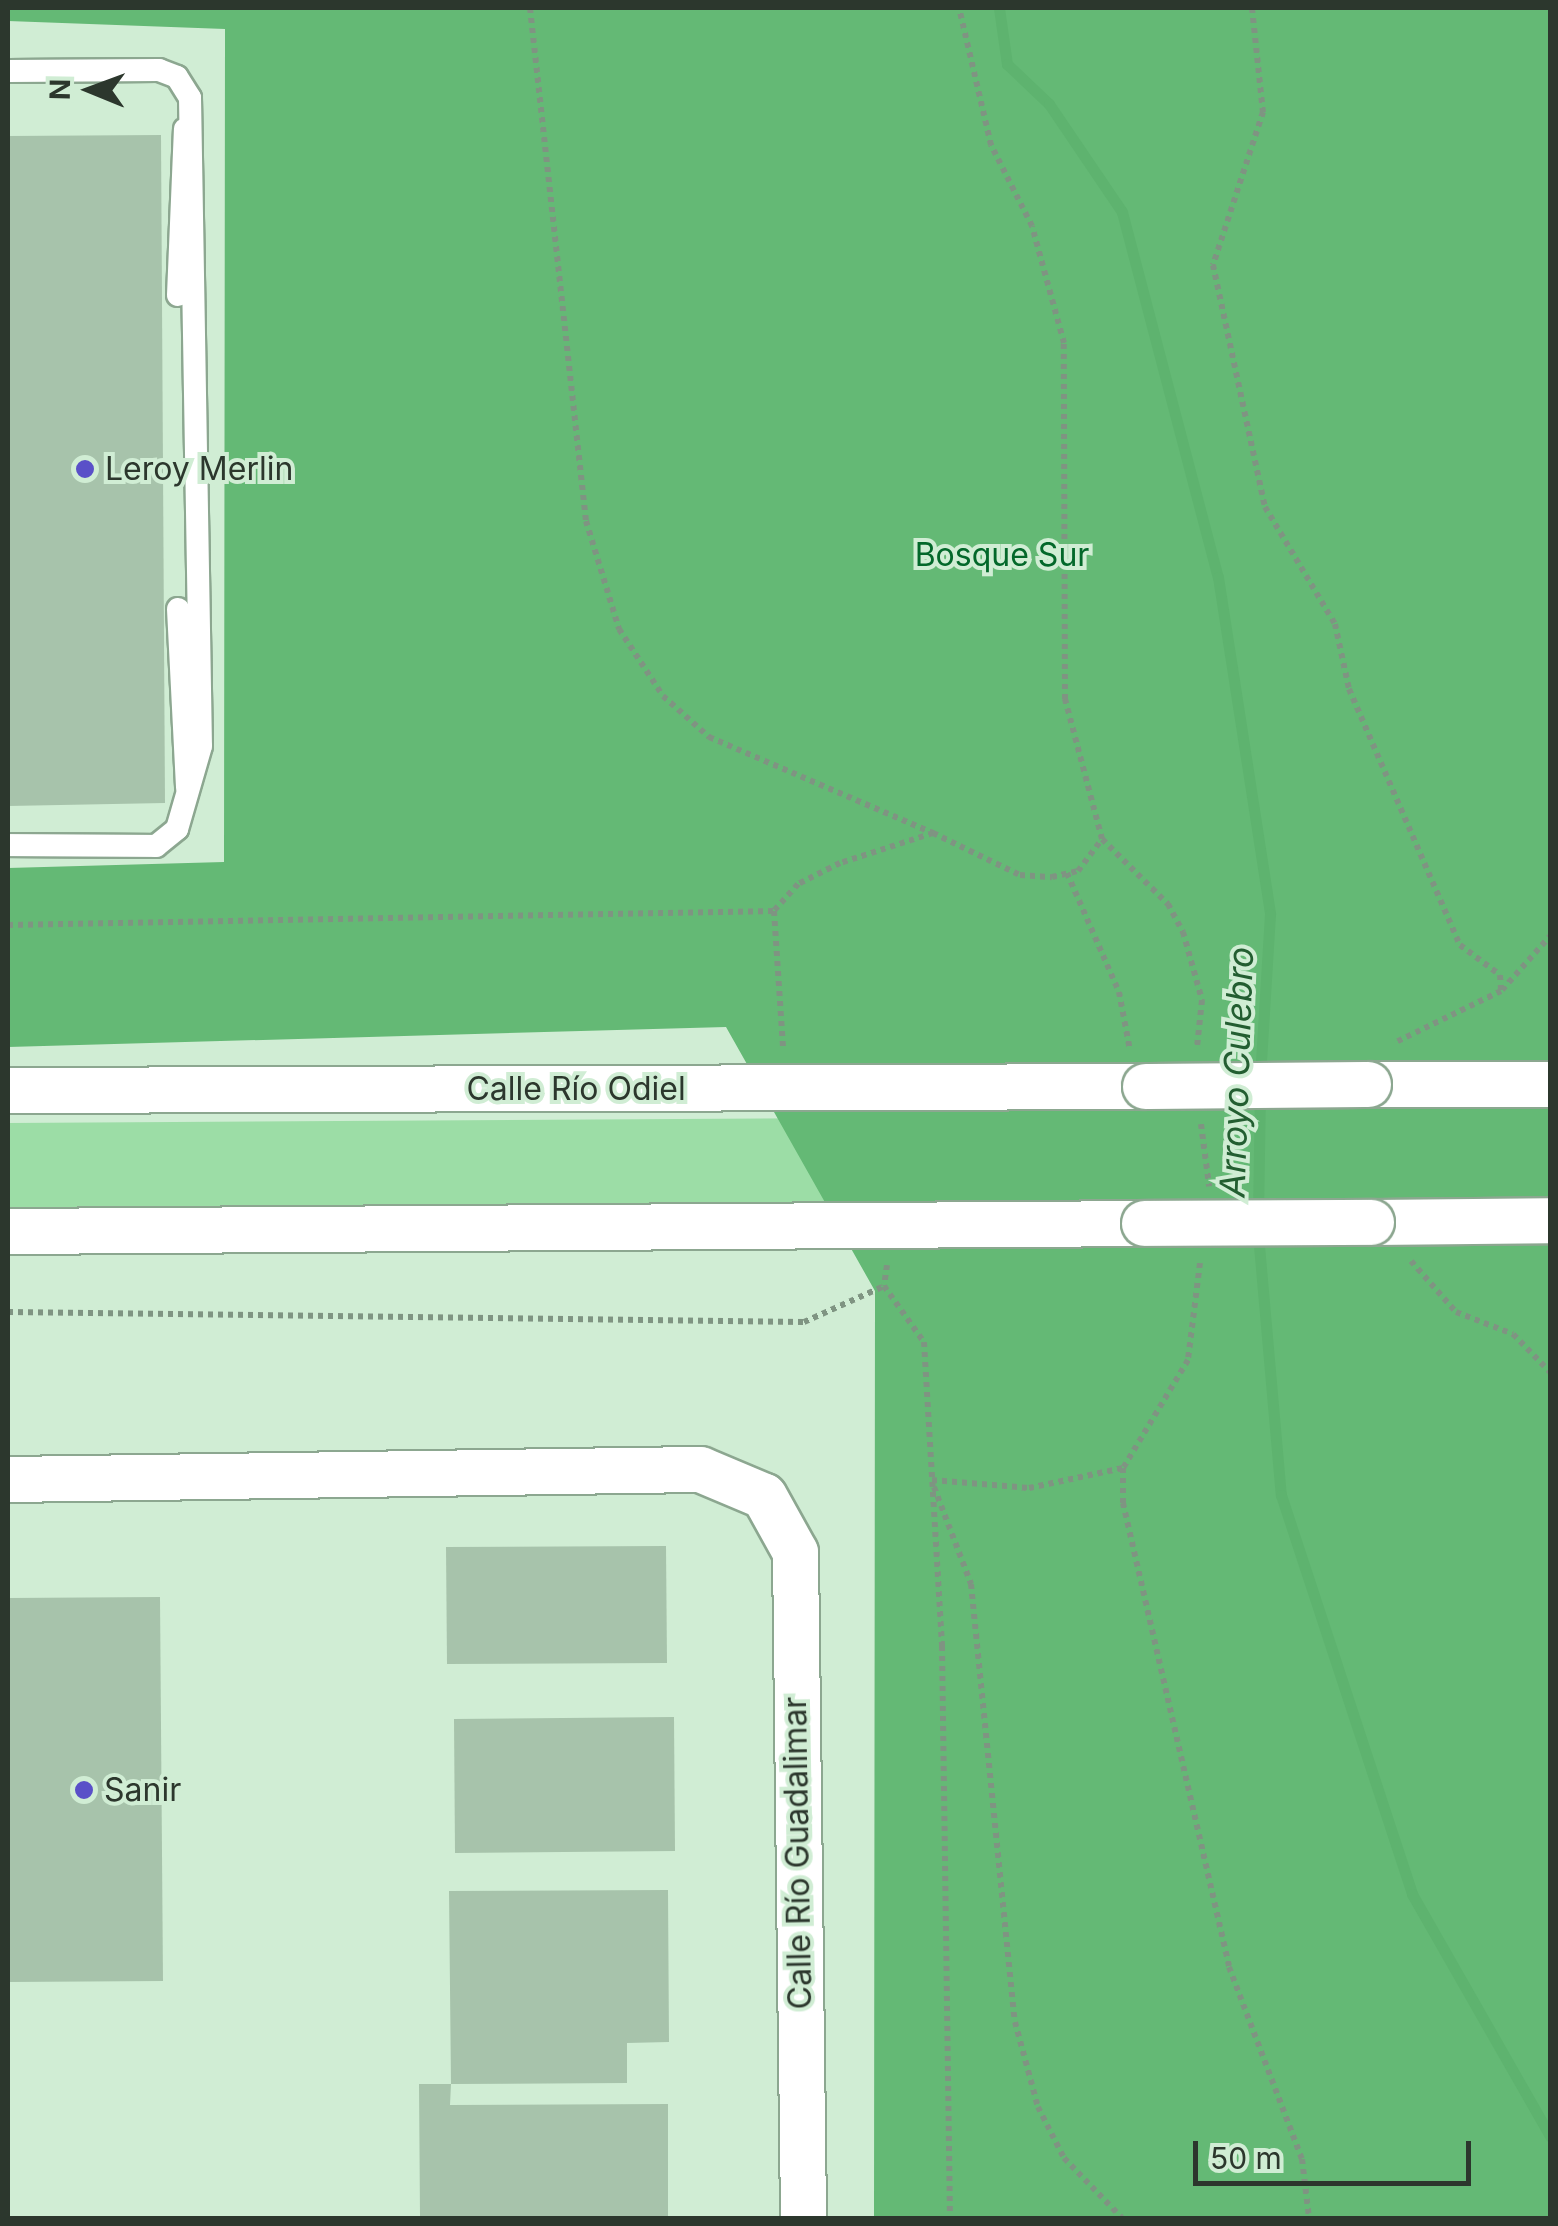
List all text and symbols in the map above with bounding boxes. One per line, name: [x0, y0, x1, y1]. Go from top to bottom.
north arrow: [40, 40, 140, 140]
text: N: [43, 79, 77, 100]
place label: Leroy Merlin: [105, 450, 293, 488]
marker: Leroy Merlin: [74, 458, 96, 480]
park label: Bosque Sur: [915, 536, 1089, 574]
water label: Arroyo Culebro: [1211, 946, 1261, 1198]
street label: Calle Río Odiel: [466, 1070, 686, 1108]
street label: Calle Río Guadalimar: [776, 1696, 820, 2010]
place label: Sanir: [104, 1771, 181, 1809]
marker: Sanir: [73, 1779, 95, 1801]
scale bar: [1198, 2121, 1476, 2183]
text: 50 m: [1210, 2140, 1282, 2176]

